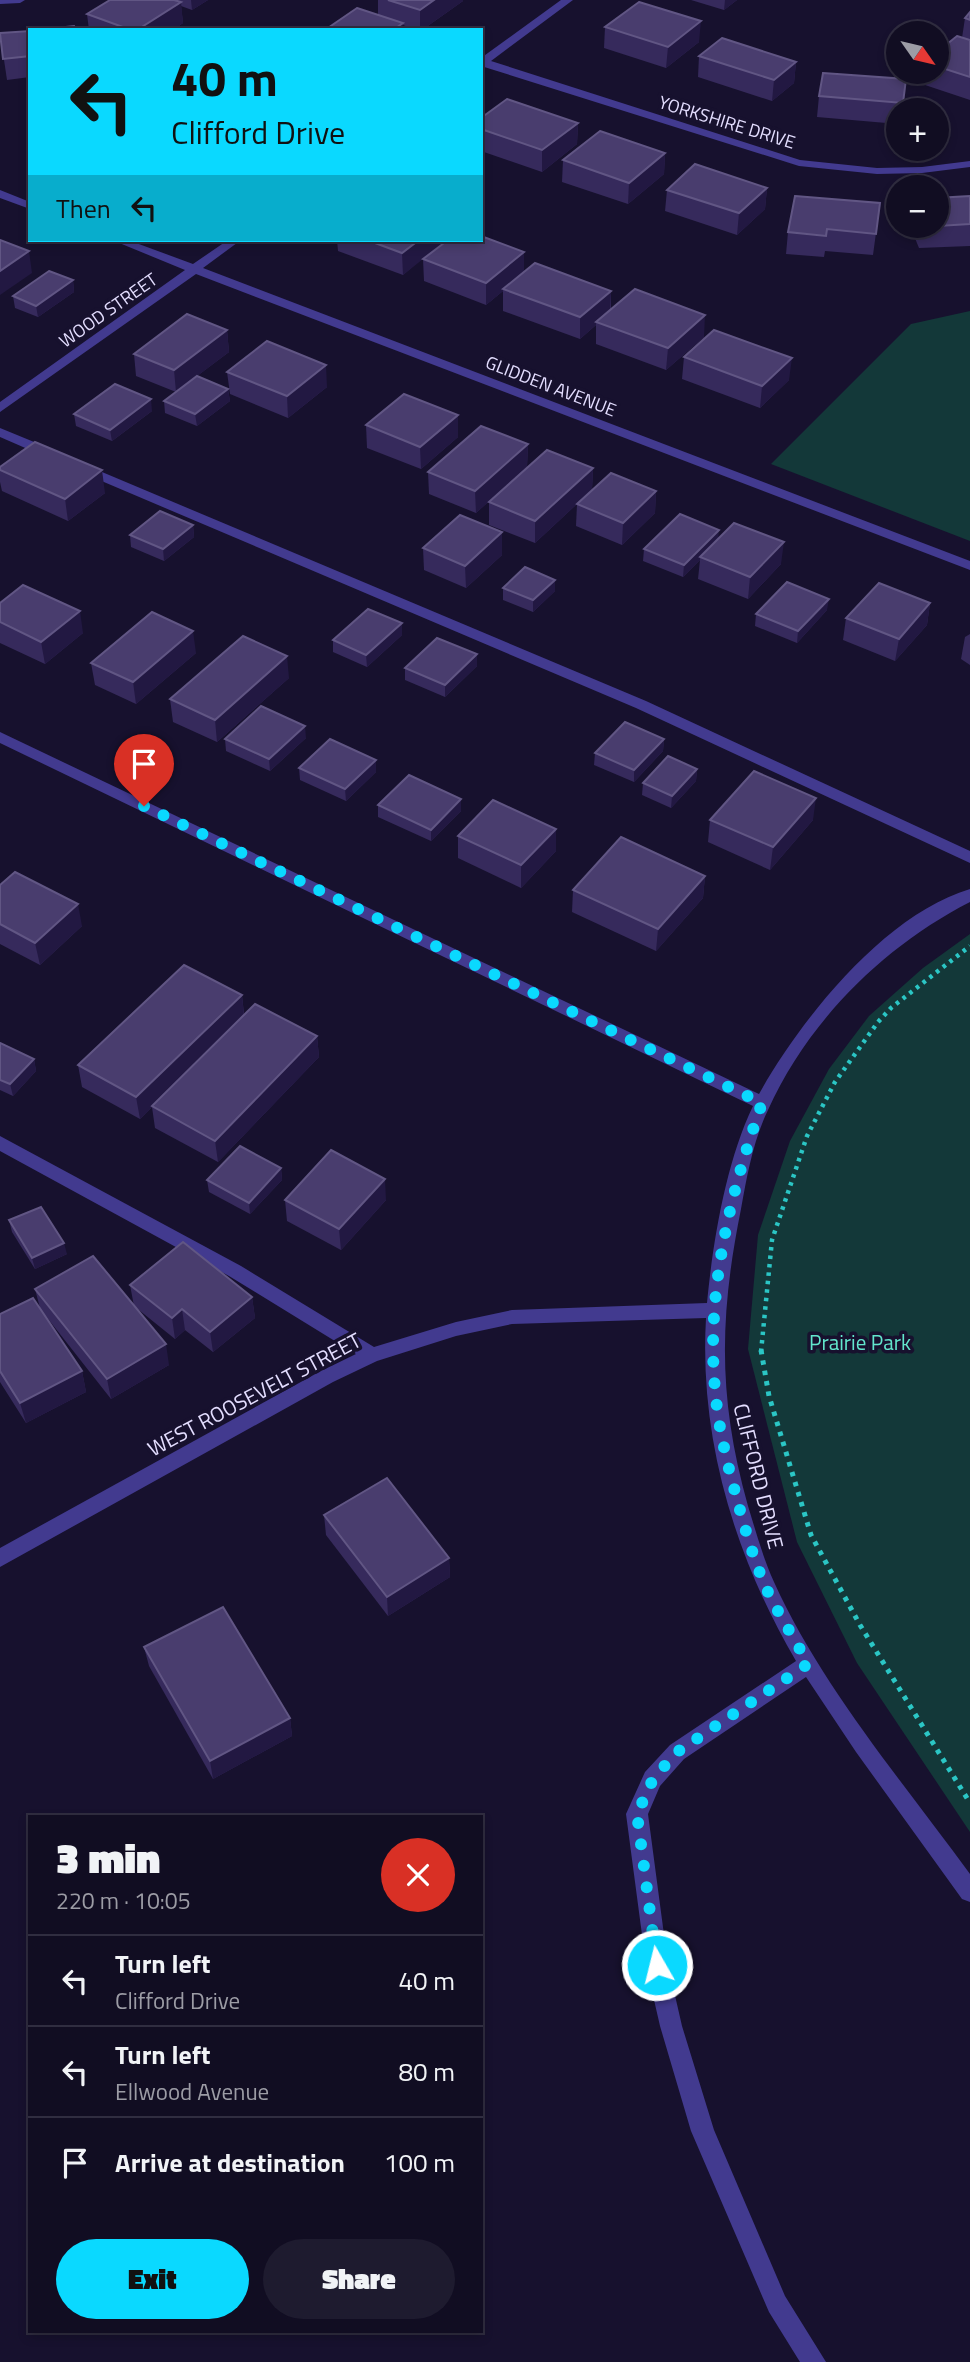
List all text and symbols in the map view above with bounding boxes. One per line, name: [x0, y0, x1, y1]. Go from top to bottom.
north arrow: [886, 21, 948, 84]
map controls: [886, 21, 949, 238]
text: 40 m: [171, 40, 278, 115]
icon: left: [56, 56, 147, 147]
street label: YORKSHIRE DRIVE: [656, 88, 799, 156]
button: +: [886, 98, 949, 161]
text: Clifford Drive: [171, 108, 345, 156]
button: −: [886, 175, 949, 238]
text: Then: [56, 189, 111, 228]
icon: left: [125, 189, 163, 227]
street label: WOOD STREET: [53, 266, 163, 354]
street label: GLIDDEN AVENUE: [482, 349, 620, 423]
pin: [114, 734, 174, 806]
icon: arrive: [125, 745, 163, 783]
street label: WEST ROOSEVELT STREET: [141, 1324, 367, 1464]
park label: Prairie Park: [809, 1326, 911, 1358]
street label: CLIFFORD DRIVE: [725, 1400, 793, 1552]
text: 3 min: [56, 1825, 160, 1889]
button: close: [381, 1838, 455, 1912]
text: 220 m · 10:05: [56, 1883, 191, 1918]
position arrow: [620, 1928, 694, 2002]
text: Turn left: [115, 1944, 210, 1983]
text: 40 m: [398, 1961, 455, 2000]
icon: left: [56, 1962, 94, 2000]
text: Clifford Drive: [115, 1983, 240, 2018]
text: Turn left: [115, 2035, 210, 2074]
text: 80 m: [398, 2052, 455, 2091]
icon: left: [56, 2053, 94, 2091]
text: Ellwood Avenue: [115, 2074, 269, 2109]
text: Arrive at destination: [115, 2143, 345, 2182]
text: 100 m: [384, 2143, 455, 2182]
icon: arrive: [56, 2144, 94, 2182]
button: Exit: [56, 2239, 249, 2319]
button: Share: [263, 2239, 455, 2319]

